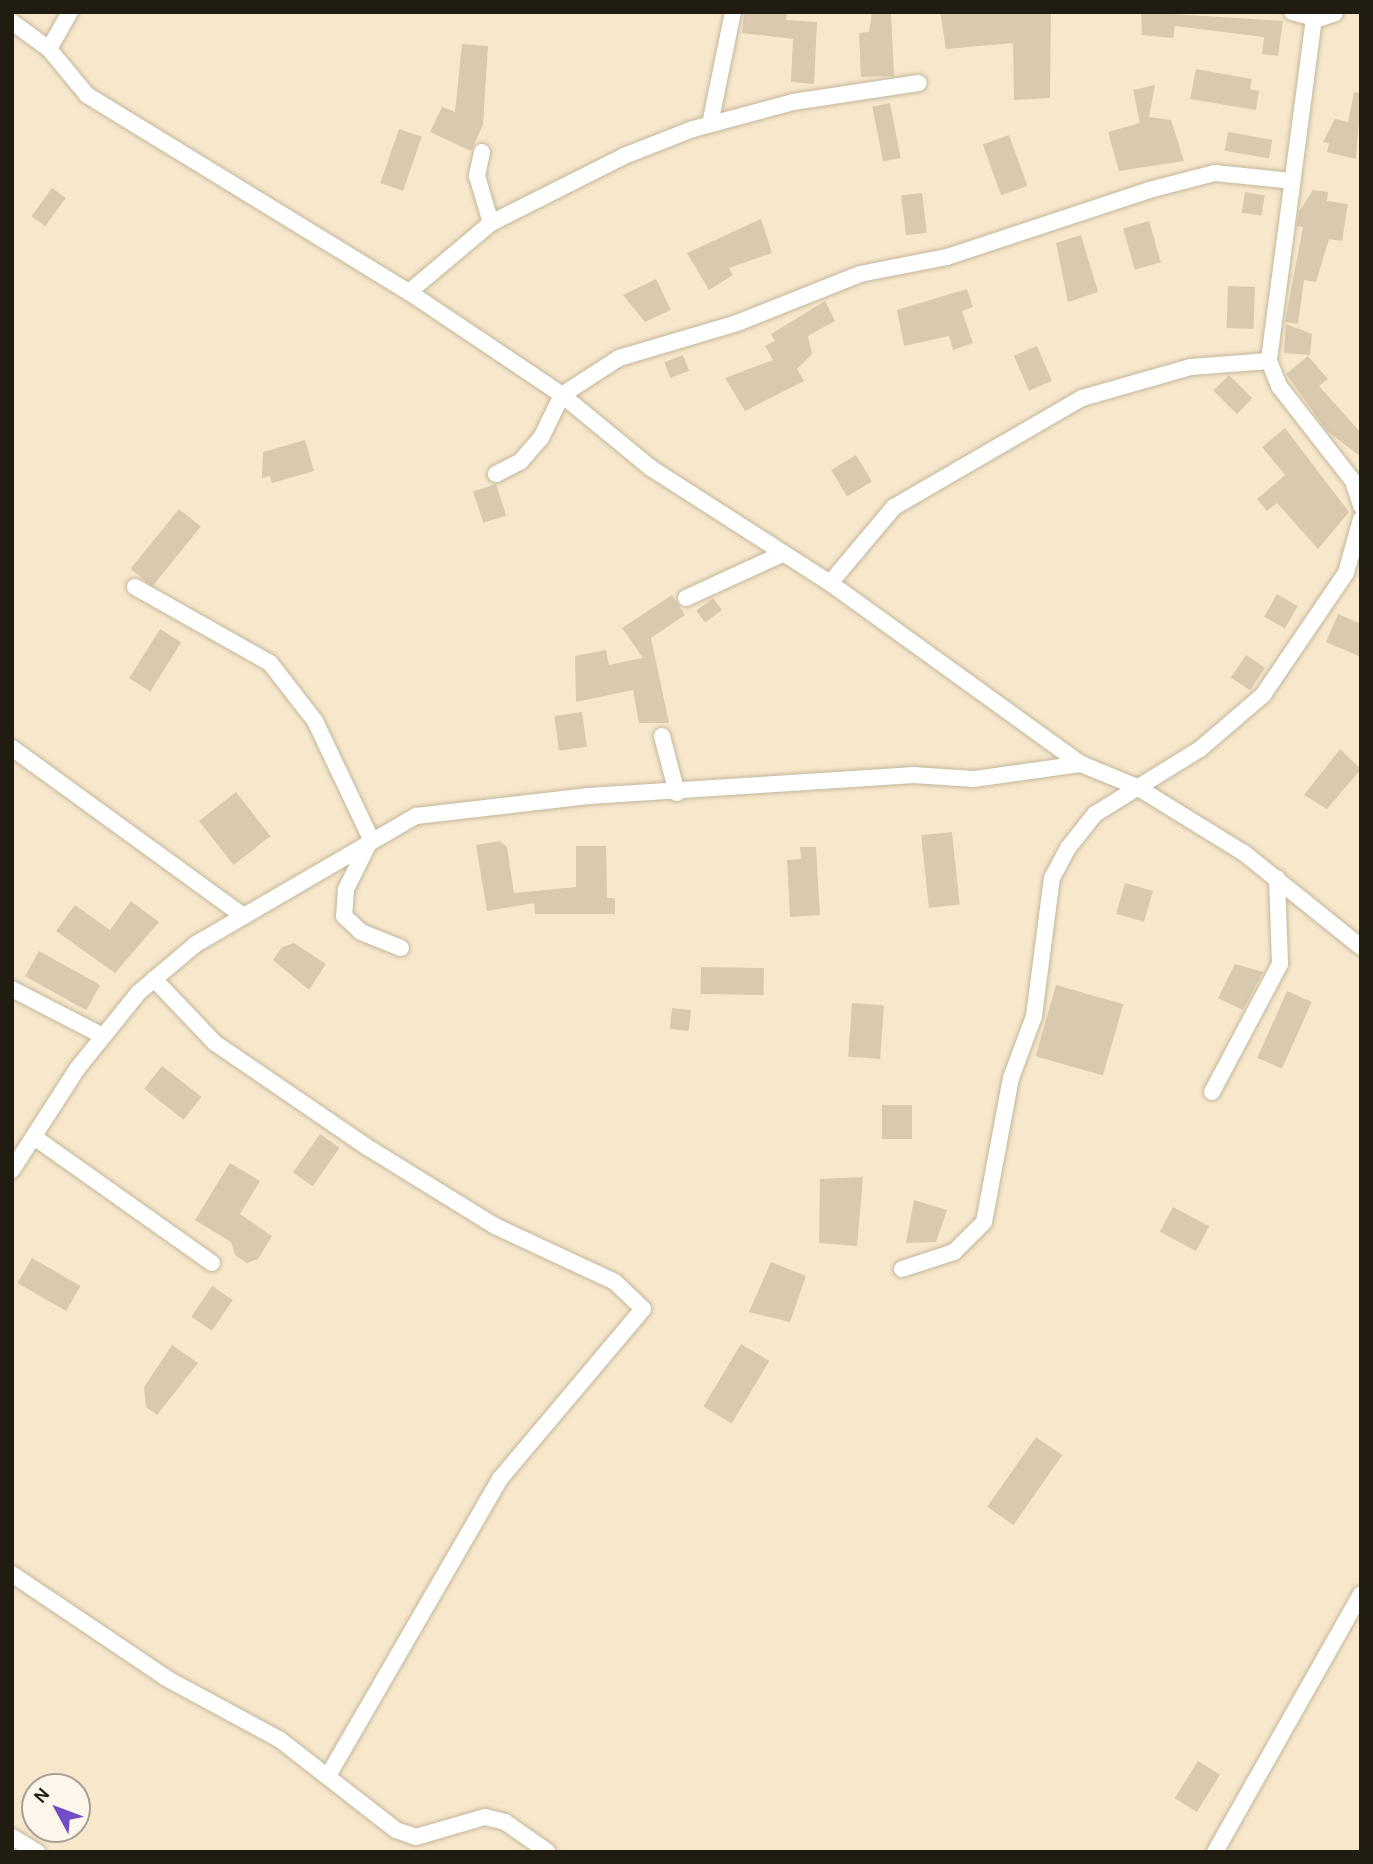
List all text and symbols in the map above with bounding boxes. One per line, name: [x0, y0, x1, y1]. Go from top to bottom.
north arrow: [21, 1773, 91, 1843]
text: N: [29, 1783, 54, 1808]

